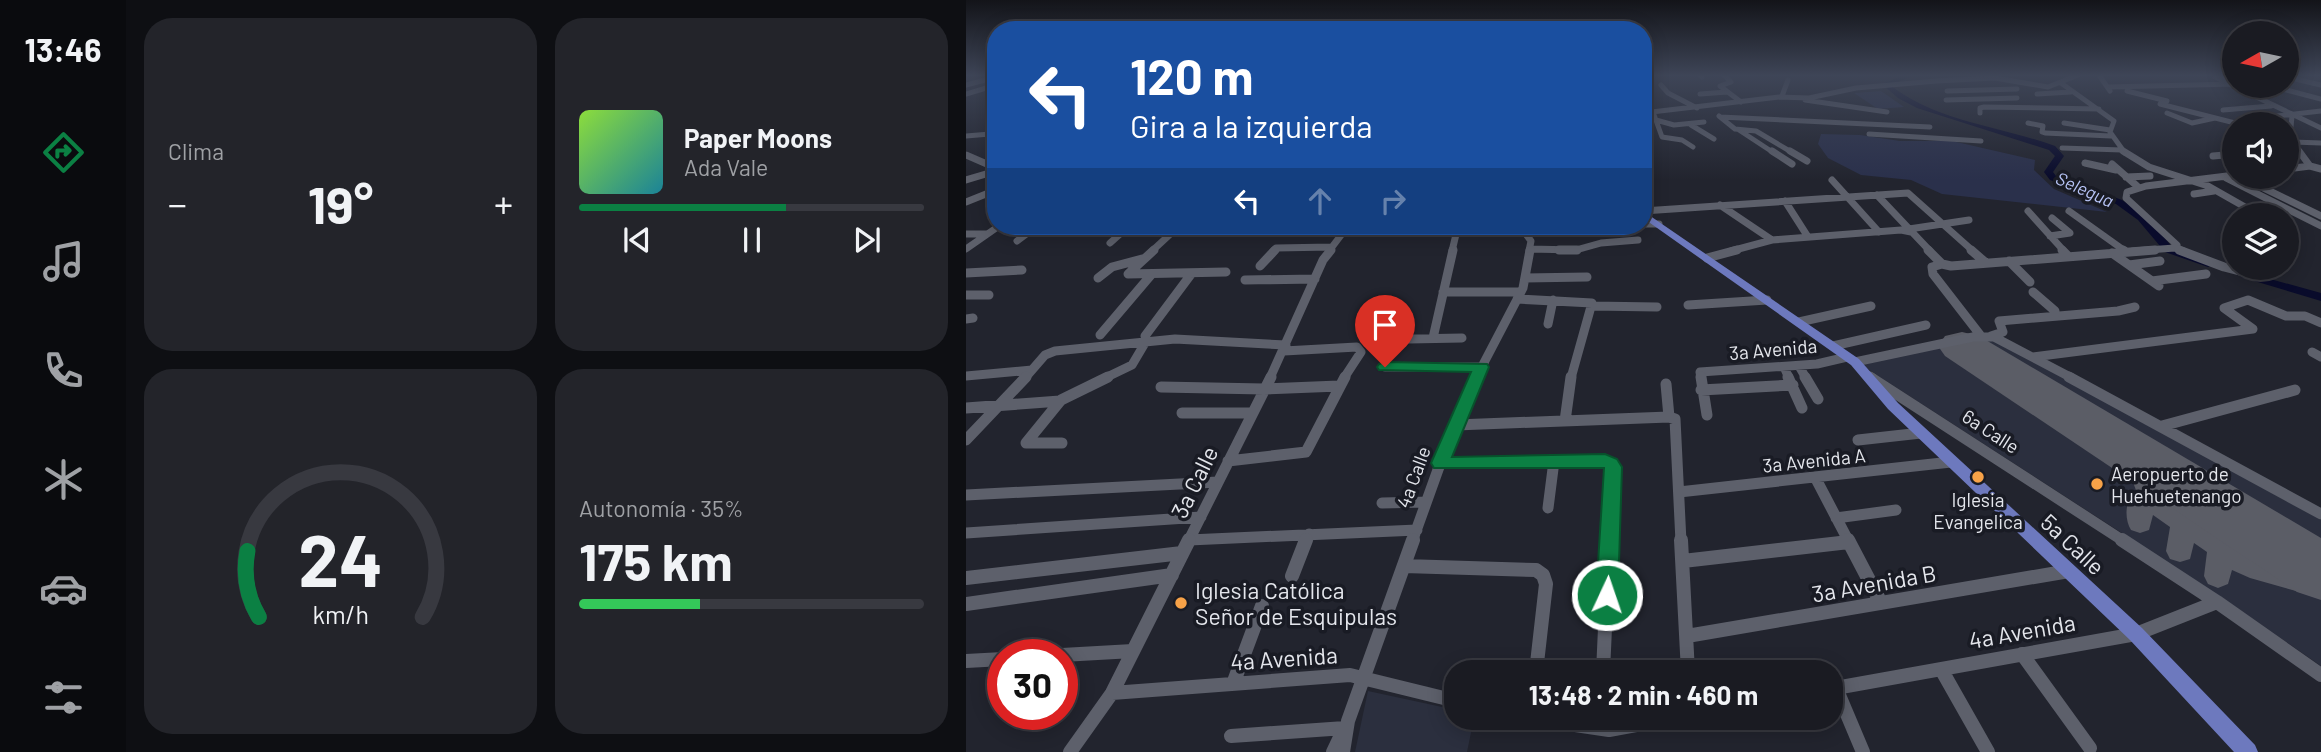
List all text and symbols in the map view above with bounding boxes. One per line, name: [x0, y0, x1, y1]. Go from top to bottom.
north arrow: [2222, 21, 2300, 98]
map controls: [2222, 21, 2299, 280]
text: 13:46: [25, 30, 101, 68]
text: 120 m: [1130, 46, 1253, 105]
icon: left: [1015, 49, 1106, 140]
text: Gira a la izquierda: [1130, 106, 1373, 144]
button: sound: [2222, 112, 2299, 189]
text: Paper Moons: [684, 122, 832, 153]
icon: directions: [39, 128, 88, 177]
text: Clima: [168, 137, 224, 165]
text: Ada Vale: [684, 153, 768, 181]
water label: Selegua: [2053, 167, 2117, 211]
text: 19°: [308, 172, 373, 234]
text: −: [168, 180, 187, 226]
text: +: [494, 180, 513, 226]
icon: left: [1228, 182, 1266, 220]
icon: ahead: [1301, 182, 1339, 220]
icon: right: [1374, 182, 1412, 220]
button: layers: [2222, 203, 2299, 280]
icon: previous: [618, 221, 656, 259]
icon: pause: [733, 221, 771, 259]
icon: next: [848, 221, 886, 259]
icon: music: [39, 237, 88, 286]
pin: [1355, 295, 1415, 367]
icon: arrive: [1366, 306, 1404, 344]
street label: 3a Avenida: [1728, 334, 1818, 364]
icon: phone: [39, 346, 88, 395]
street label: 6a Calle: [1958, 404, 2024, 458]
street label: 3a Calle: [1165, 441, 1223, 523]
street label: 4a Calle: [1391, 443, 1435, 511]
street label: 3a Avenida A: [1761, 443, 1867, 477]
icon: climate: [39, 455, 88, 504]
place label: Aeropuerto de Huehuetenango: [2111, 462, 2242, 507]
marker: Iglesia Evangelica: [1970, 469, 1986, 485]
marker: Aeropuerto de Huehuetenango: [2089, 476, 2105, 492]
place label: Iglesia Evangelica: [1933, 488, 2023, 533]
text: Autonomía · 35%: [579, 494, 743, 522]
street label: 5a Calle: [2035, 508, 2111, 580]
text: 24: [298, 515, 383, 603]
text: 175 km: [579, 529, 733, 591]
position arrow: [1570, 558, 1644, 632]
street label: 3a Avenida B: [1810, 558, 1938, 608]
icon: car: [39, 564, 88, 613]
place label: Iglesia Católica Señor de Esquipulas: [1195, 576, 1397, 630]
marker: Iglesia Católica Señor de Esquipulas: [1173, 595, 1189, 611]
text: km/h: [312, 599, 369, 629]
street label: 4a Avenida: [1967, 608, 2077, 654]
speed limit sign: 30: [987, 639, 1078, 730]
street label: 4a Avenida: [1229, 640, 1339, 676]
icon: filters: [39, 673, 88, 722]
text: 13:48 · 2 min · 460 m: [1529, 679, 1758, 710]

